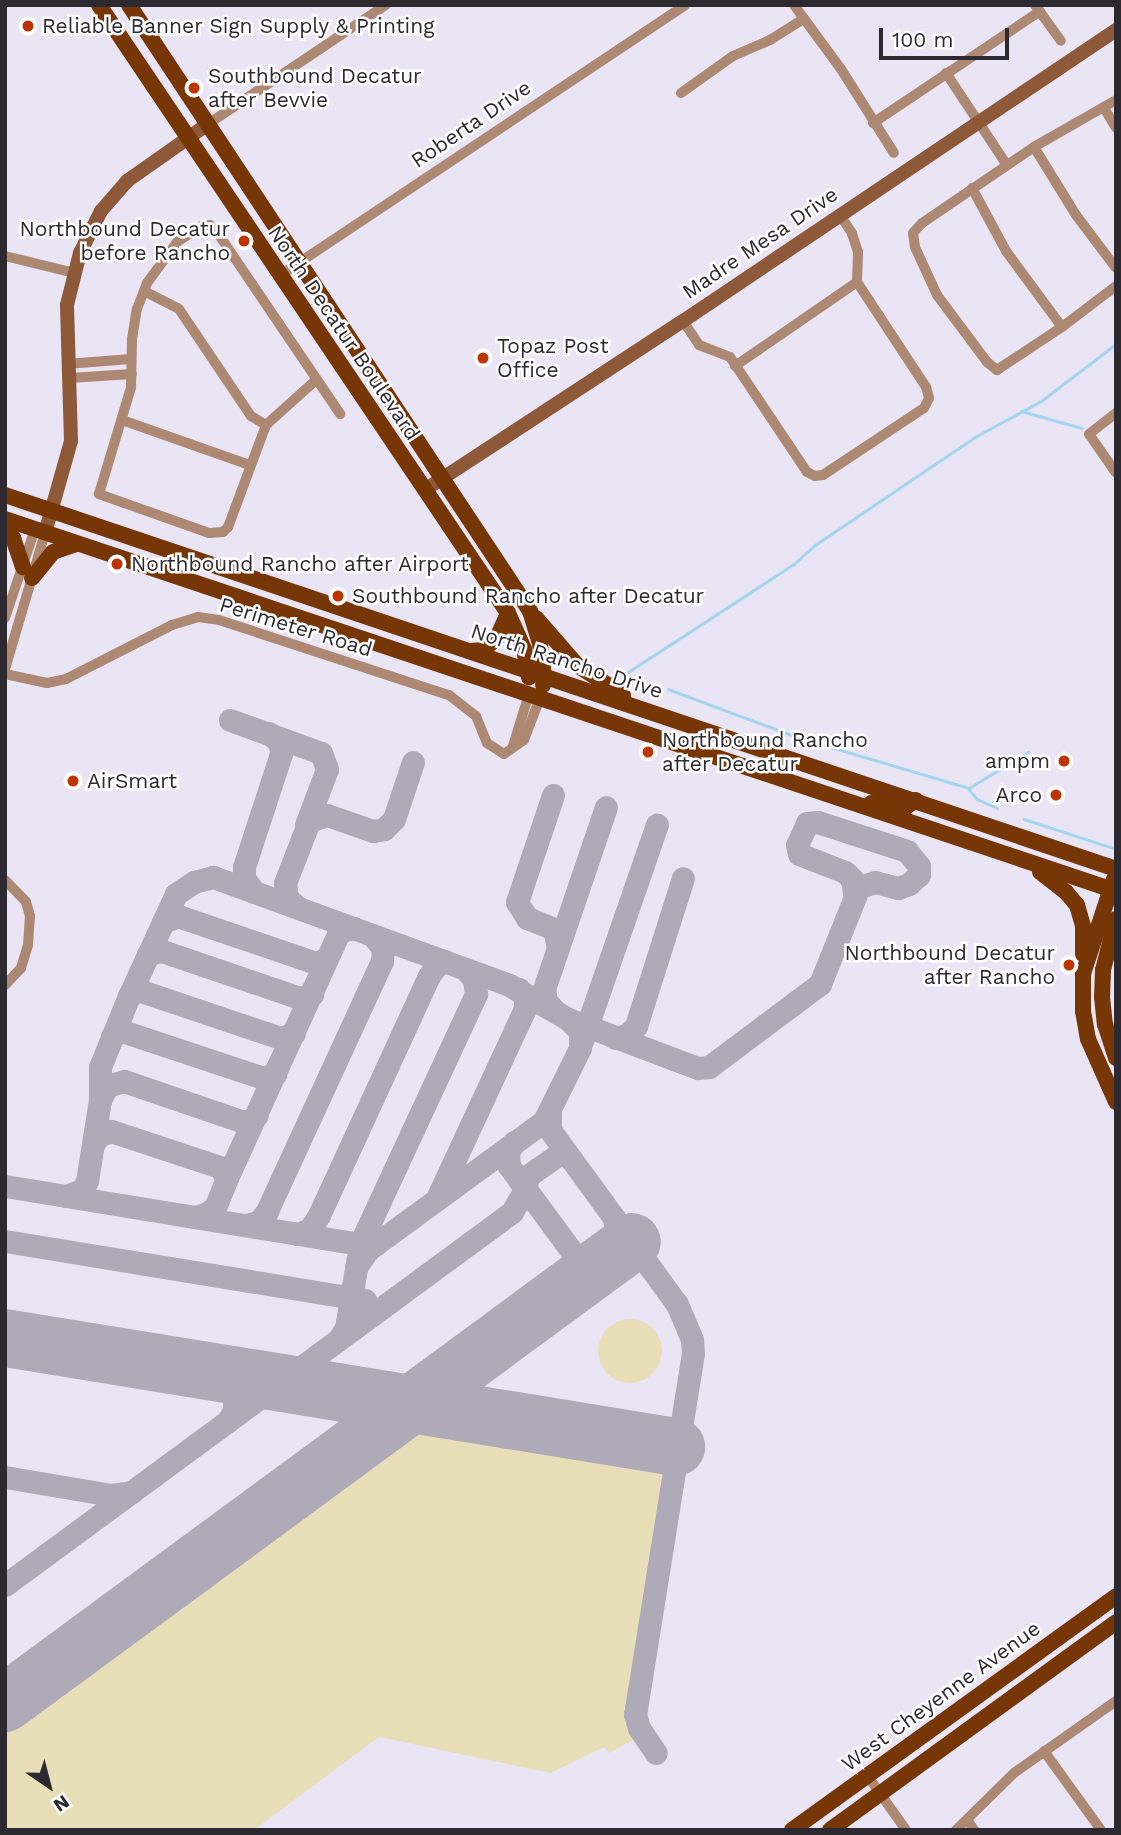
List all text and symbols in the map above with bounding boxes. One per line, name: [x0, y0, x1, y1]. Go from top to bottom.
place label: Reliable Banner Sign Supply & Printing: [42, 13, 435, 39]
scale bar: [883, 14, 1012, 58]
marker: Reliable Banner Sign Supply & Printing: [20, 18, 36, 34]
text: 100 m: [892, 27, 954, 52]
place label: Southbound Decatur after Bevvie: [208, 63, 422, 113]
street label: Roberta Drive: [406, 75, 536, 173]
marker: Southbound Decatur after Bevvie: [186, 80, 202, 96]
street label: Madre Mesa Drive: [677, 182, 843, 304]
place label: Northbound Decatur before Rancho: [20, 216, 230, 266]
street label: North Decatur Boulevard: [262, 221, 426, 445]
marker: Northbound Decatur before Rancho: [236, 233, 252, 249]
place label: Topaz Post Office: [497, 333, 608, 383]
marker: Topaz Post Office: [475, 350, 491, 366]
place label: Northbound Rancho after Airport: [131, 551, 470, 577]
marker: Northbound Rancho after Airport: [109, 556, 125, 572]
place label: Southbound Rancho after Decatur: [352, 583, 705, 609]
marker: Southbound Rancho after Decatur: [330, 588, 346, 604]
street label: Perimeter Road: [216, 592, 376, 662]
street label: North Rancho Drive: [468, 618, 666, 704]
place label: Northbound Rancho after Decatur: [662, 727, 868, 777]
marker: Northbound Rancho after Decatur: [640, 744, 656, 760]
place label: ampm: [985, 748, 1050, 774]
marker: ampm: [1056, 753, 1072, 769]
place label: AirSmart: [87, 768, 177, 794]
marker: AirSmart: [65, 773, 81, 789]
place label: Arco: [996, 782, 1042, 808]
marker: Arco: [1048, 787, 1064, 803]
place label: Northbound Decatur after Rancho: [845, 940, 1055, 990]
marker: Northbound Decatur after Rancho: [1061, 957, 1077, 973]
street label: West Cheyenne Avenue: [836, 1615, 1046, 1777]
north arrow: [14, 1751, 84, 1821]
text: N: [49, 1790, 74, 1817]

